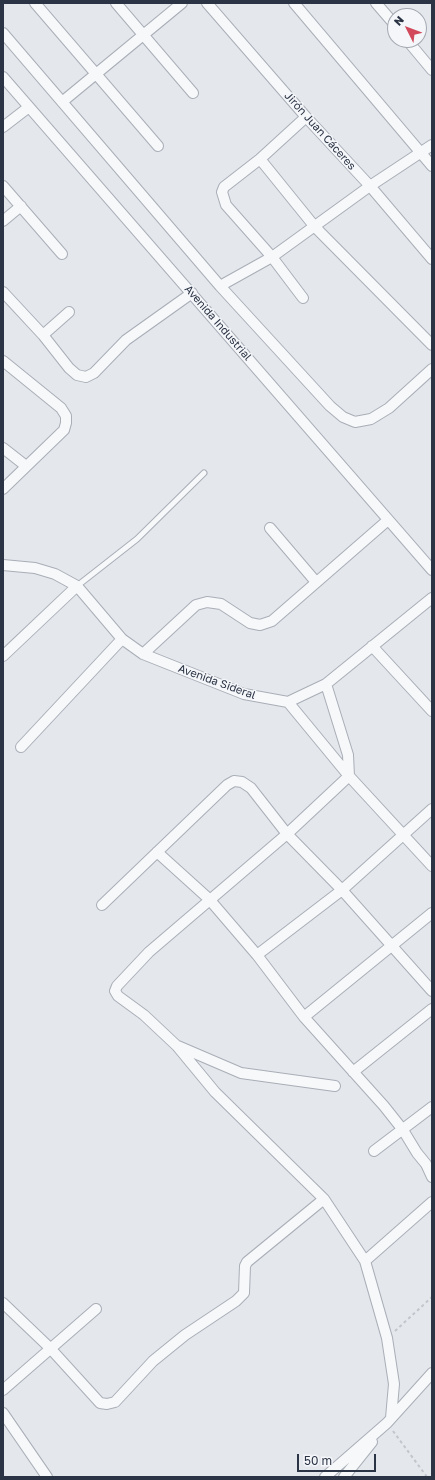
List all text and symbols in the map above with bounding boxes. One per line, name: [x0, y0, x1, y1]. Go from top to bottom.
north arrow: [387, 8, 427, 48]
text: N: [391, 13, 406, 28]
street label: Jirón Juan Cáceres: [282, 89, 358, 173]
street label: Avenida Industrial: [182, 283, 254, 363]
street label: Avenida Sideral: [176, 662, 258, 702]
scale bar: [299, 1446, 378, 1472]
text: 50 m: [304, 1453, 332, 1468]

